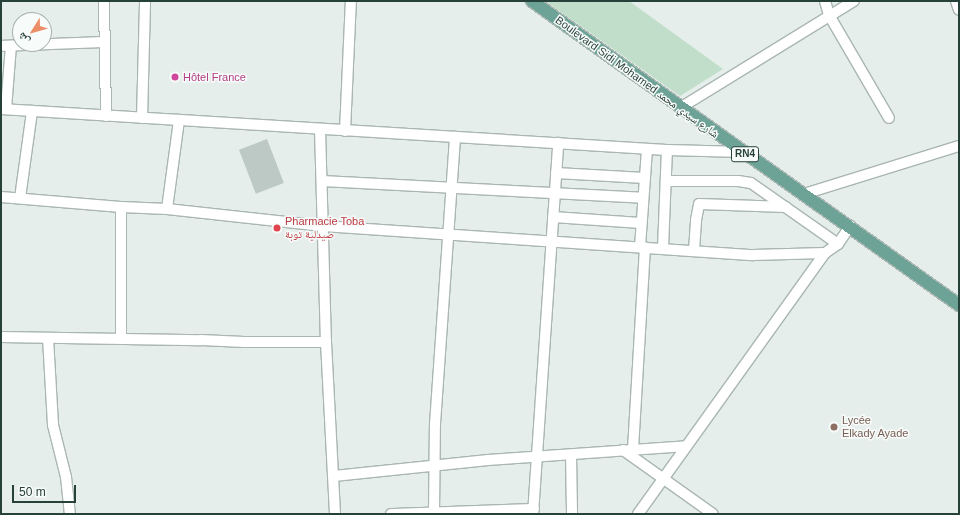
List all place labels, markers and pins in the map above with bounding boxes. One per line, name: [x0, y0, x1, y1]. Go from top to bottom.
place label: Hôtel France: [183, 70, 246, 84]
marker: Hôtel France: [170, 72, 180, 82]
place label: Pharmacie Toba صيدلية توبة: [285, 215, 364, 241]
marker: Pharmacie Toba صيدلية توبة: [272, 223, 282, 233]
place label: Lycée Elkady Ayade: [842, 414, 909, 440]
marker: Lycée Elkady Ayade: [829, 422, 839, 432]

